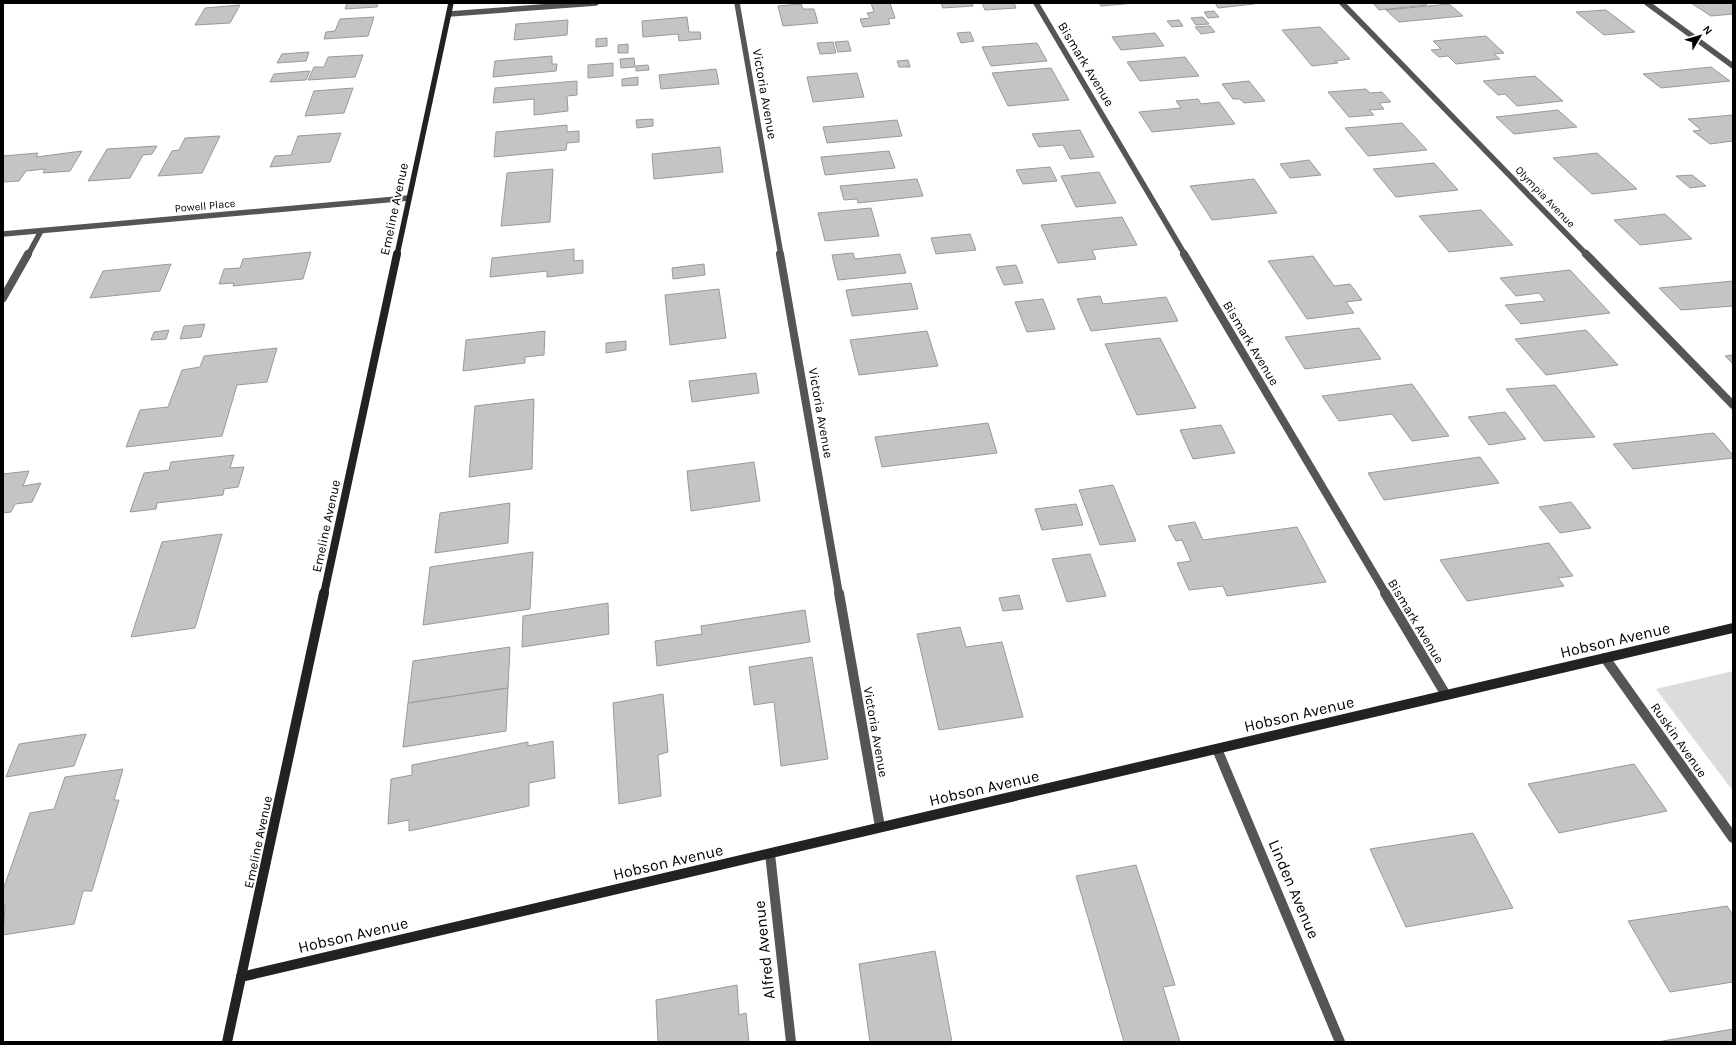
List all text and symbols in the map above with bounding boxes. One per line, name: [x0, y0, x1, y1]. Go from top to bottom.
north arrow: [1680, 16, 1720, 56]
street label: Bismark Avenue: [1055, 19, 1117, 109]
text: N: [1700, 23, 1715, 37]
street label: Victoria Avenue: [750, 48, 780, 141]
street label: Emeline Avenue: [377, 161, 411, 257]
street label: Olympia Avenue: [1512, 164, 1578, 231]
street label: Powell Place: [174, 197, 236, 215]
street label: Bismark Avenue: [1220, 298, 1282, 388]
street label: Victoria Avenue: [806, 367, 836, 460]
street label: Emeline Avenue: [309, 478, 343, 574]
street label: Bismark Avenue: [1385, 576, 1447, 666]
street label: Hobson Avenue: [1558, 618, 1672, 662]
street label: Victoria Avenue: [861, 686, 891, 779]
street label: Hobson Avenue: [1242, 692, 1356, 736]
street label: Ruskin Avenue: [1648, 700, 1710, 780]
street label: Hobson Avenue: [927, 766, 1041, 810]
street label: Emeline Avenue: [241, 794, 275, 890]
street label: Linden Avenue: [1265, 837, 1323, 941]
street label: Hobson Avenue: [611, 840, 725, 884]
street label: Alfred Avenue: [749, 900, 779, 1000]
street label: Hobson Avenue: [296, 913, 410, 957]

